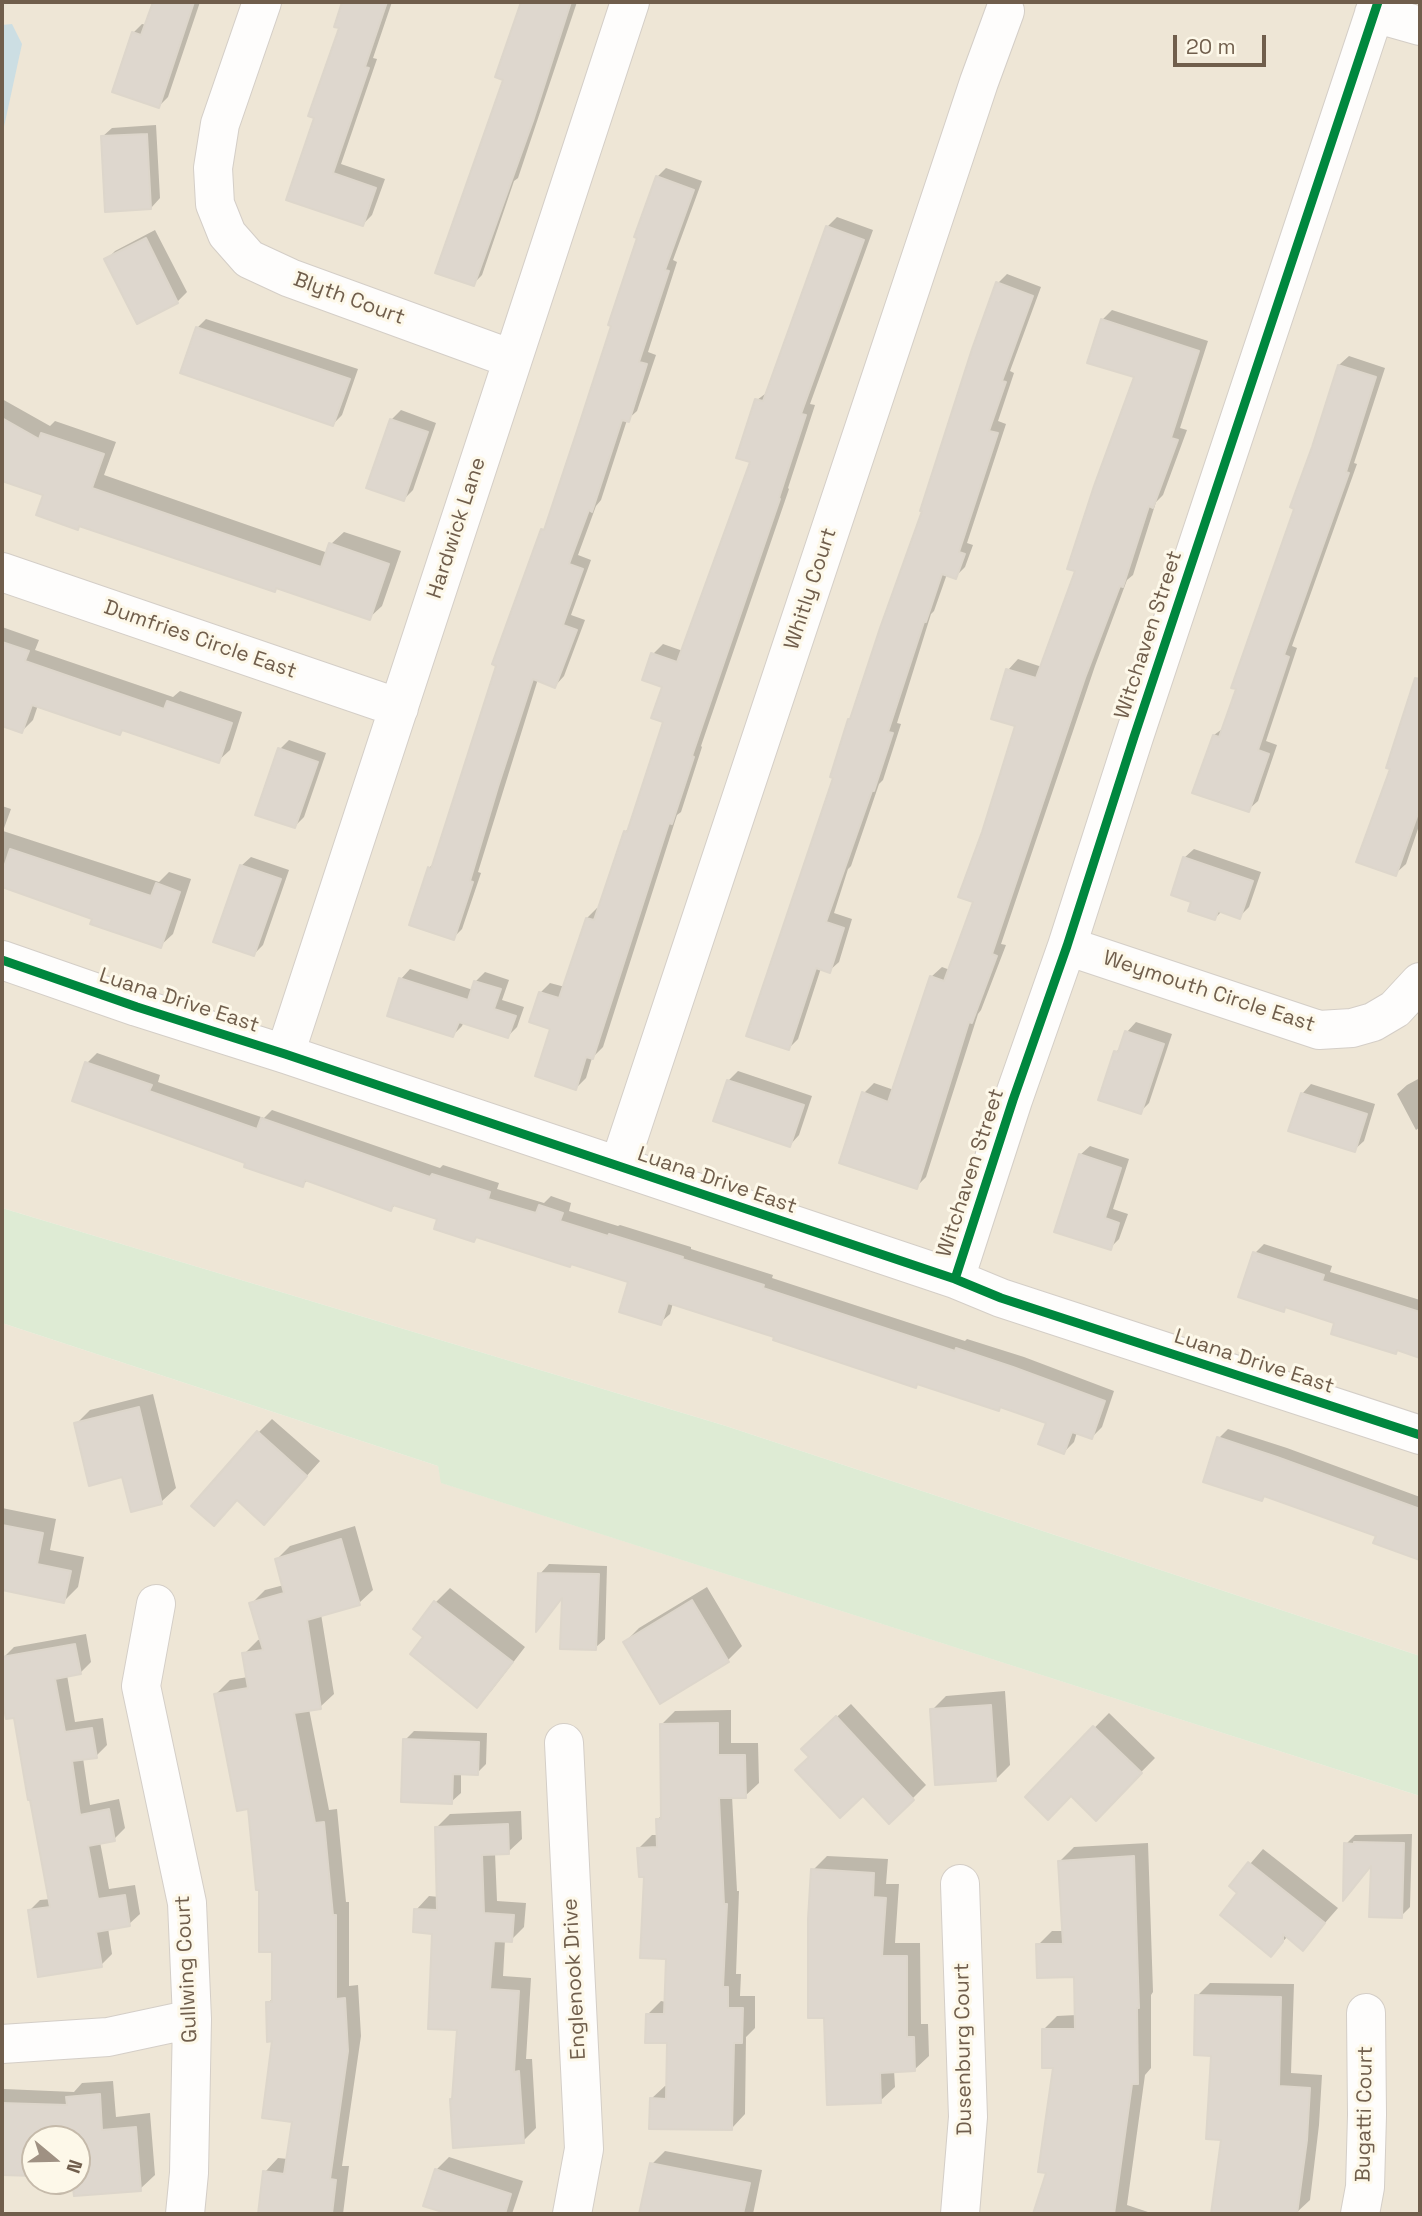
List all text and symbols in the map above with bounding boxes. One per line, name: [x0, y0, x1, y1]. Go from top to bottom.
scale bar: [1177, 21, 1270, 65]
text: 20 m: [1186, 33, 1236, 60]
street label: Blyth Court: [290, 267, 408, 331]
street label: Hardwick Lane: [422, 454, 492, 602]
street label: Whitly Court: [779, 525, 843, 653]
street label: Witchaven Street: [1110, 548, 1188, 722]
street label: Dumfries Circle East: [101, 595, 299, 685]
street label: Weymouth Circle East: [1100, 946, 1318, 1038]
street label: Luana Drive East: [96, 963, 262, 1039]
street label: Witchaven Street: [932, 1086, 1010, 1260]
street label: Luana Drive East: [634, 1142, 800, 1220]
street label: Luana Drive East: [1171, 1324, 1337, 1400]
street label: Gullwing Court: [171, 1895, 203, 2043]
street label: Englenook Drive: [558, 1898, 592, 2060]
street label: Dusenburg Court: [950, 1962, 978, 2136]
street label: Bugatti Court: [1351, 2046, 1379, 2182]
north arrow: [21, 2125, 91, 2195]
text: N: [61, 2156, 88, 2176]

